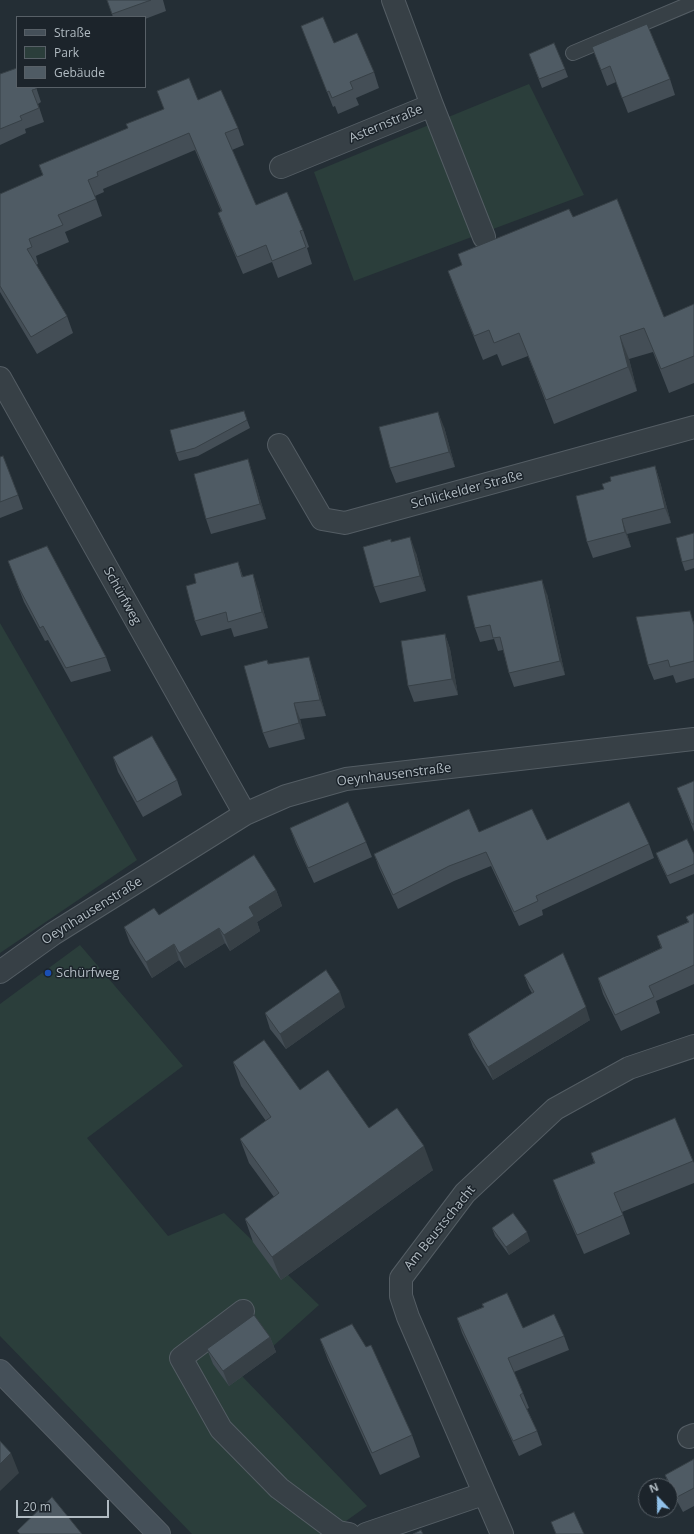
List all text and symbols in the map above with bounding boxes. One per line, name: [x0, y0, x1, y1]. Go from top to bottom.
legend: [16, 16, 146, 88]
text: Straße: [54, 24, 91, 41]
text: Park: [54, 44, 79, 61]
text: Gebäude: [54, 64, 105, 81]
street label: Asternstraße: [347, 102, 425, 146]
street label: Schlickelder Straße: [409, 468, 525, 512]
street label: Schürfweg: [100, 564, 144, 628]
street label: Oeynhausenstraße: [336, 760, 452, 790]
street label: Oeynhausenstraße: [39, 874, 145, 948]
place label: Schürfweg: [56, 965, 119, 981]
marker: Schürfweg: [43, 968, 53, 978]
street label: Am Beustschacht: [401, 1182, 479, 1274]
north arrow: [638, 1478, 678, 1518]
text: N: [647, 1479, 661, 1496]
scale bar: [18, 1492, 111, 1518]
text: 20 m: [23, 1498, 51, 1515]

